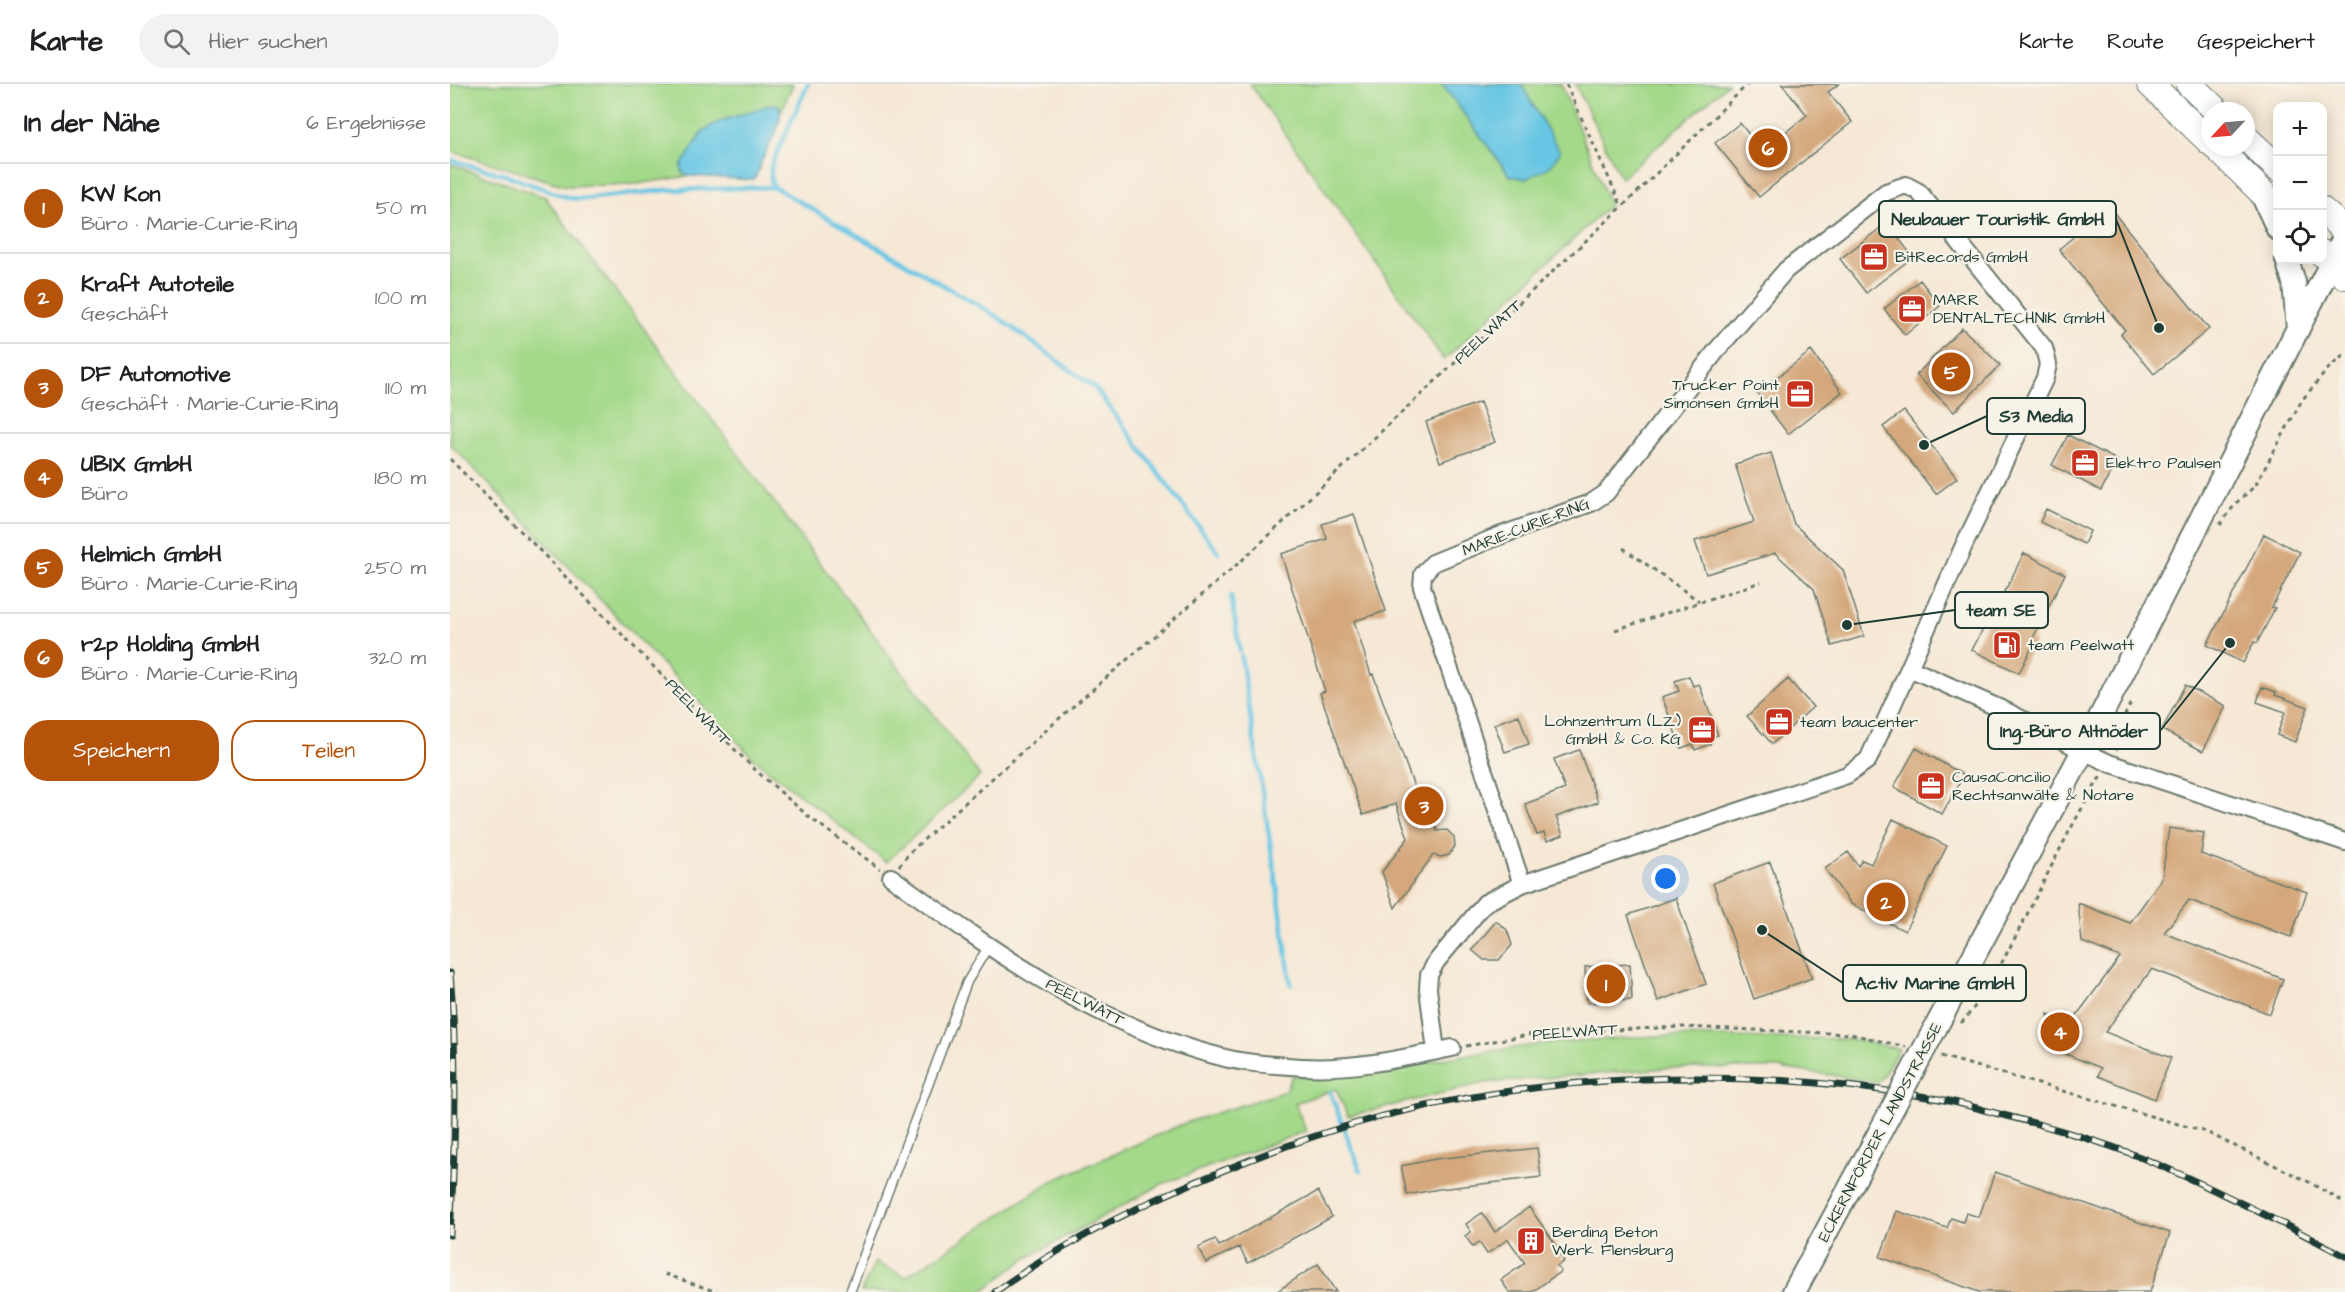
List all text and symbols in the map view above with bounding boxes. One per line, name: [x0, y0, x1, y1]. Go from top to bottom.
search box: [139, 14, 559, 68]
text: Karte: [30, 22, 103, 61]
icon: search: [160, 25, 193, 58]
text: Hier suchen: [208, 26, 328, 57]
text: Karte: [2019, 27, 2074, 56]
text: Route: [2107, 27, 2164, 56]
text: Gespeichert: [2197, 27, 2315, 56]
north arrow: [2201, 102, 2255, 156]
map controls: [2273, 102, 2327, 264]
button: +: [2273, 102, 2327, 156]
text: In der Nähe: [24, 105, 160, 141]
text: 6 Ergebnisse: [306, 109, 426, 137]
pin: 6: [1748, 126, 1788, 170]
button: −: [2273, 156, 2327, 210]
text: KW Kon: [81, 179, 161, 210]
text: 1: [42, 194, 45, 222]
text: 50 m: [376, 194, 426, 222]
callout: Neubauer Touristik GmbH: [1879, 201, 2116, 237]
text: Neubauer Touristik GmbH: [1891, 207, 2105, 232]
text: Büro · Marie-Curie-Ring: [81, 210, 297, 238]
button: locate: [2273, 210, 2327, 264]
office icon: BitRecords GmbH: [1858, 241, 1890, 273]
place label: BitRecords GmbH: [1895, 246, 2028, 268]
text: Kraft Autoteile: [81, 269, 234, 300]
text: 2: [38, 284, 49, 312]
text: 100 m: [375, 284, 426, 312]
place label: MARR DENTALTECHNIK GmbH: [1933, 289, 2106, 329]
office icon: MARR DENTALTECHNIK GmbH: [1896, 293, 1928, 325]
street label: PEELWATT: [1449, 295, 1527, 369]
text: Geschäft: [81, 300, 168, 328]
pin: 5: [1932, 350, 1970, 394]
text: DF Automotive: [81, 359, 231, 390]
text: 3: [38, 374, 49, 402]
text: 110 m: [385, 374, 426, 402]
place label: Trucker Point Simonsen GmbH: [1664, 374, 1780, 414]
office icon: Trucker Point Simonsen GmbH: [1784, 378, 1816, 410]
text: Geschäft · Marie-Curie-Ring: [81, 390, 338, 418]
callout: S3 Media: [1987, 398, 2085, 434]
text: S3 Media: [1998, 404, 2074, 429]
office icon: Elektro Paulsen: [2069, 447, 2101, 479]
text: UBIX GmbH: [81, 449, 192, 480]
place label: Elektro Paulsen: [2106, 452, 2221, 474]
text: 4: [37, 464, 50, 492]
text: 180 m: [374, 464, 426, 492]
text: Büro: [81, 480, 128, 508]
street label: MARIE-CURIE-RING: [1459, 492, 1593, 562]
text: Helmich GmbH: [81, 539, 222, 570]
text: 5: [36, 554, 51, 582]
text: 250 m: [364, 554, 426, 582]
text: Büro · Marie-Curie-Ring: [81, 570, 297, 598]
callout: team SE: [1955, 592, 2048, 628]
text: team SE: [1965, 598, 2036, 623]
text: r2p Holding GmbH: [81, 629, 260, 660]
fuel station icon: team Peelwatt: [1991, 629, 2023, 661]
place label: team Peelwatt: [2028, 634, 2135, 656]
text: 6: [37, 644, 50, 672]
text: 320 m: [368, 644, 426, 672]
text: Büro · Marie-Curie-Ring: [81, 660, 297, 688]
street label: PEELWATT: [660, 674, 736, 750]
office icon: team baucenter: [1763, 706, 1795, 738]
place label: Lohnzentrum (LZ) GmbH & Co. KG: [1544, 710, 1681, 750]
place label: team baucenter: [1800, 711, 1918, 733]
callout: Ing.-Büro Altnöder: [1988, 713, 2160, 749]
office icon: Lohnzentrum (LZ) GmbH & Co. KG: [1686, 714, 1718, 746]
text: Ing.-Büro Altnöder: [2000, 719, 2148, 745]
button: Speichern: [24, 720, 219, 781]
button: Teilen: [231, 720, 426, 781]
place label: CausaConcilio Rechtsanwälte & Notare: [1952, 766, 2134, 806]
office icon: CausaConcilio Rechtsanwälte & Notare: [1915, 770, 1947, 802]
pin: 3: [1404, 784, 1444, 828]
your location: [1651, 864, 1680, 893]
pin: 2: [1866, 880, 1906, 924]
pin: 1: [1586, 962, 1626, 1006]
callout: Activ Marine GmbH: [1843, 965, 2026, 1001]
text: Activ Marine GmbH: [1855, 971, 2015, 996]
street label: PEELWATT: [1042, 973, 1128, 1031]
pin: 4: [2040, 1010, 2080, 1054]
street label: PEELWATT: [1532, 1018, 1618, 1046]
street label: ECKERNFÖRDER LANDSTRASSE: [1813, 1018, 1948, 1246]
place label: Berding Beton Werk Flensburg: [1552, 1221, 1673, 1262]
building icon: Berding Beton Werk Flensburg: [1515, 1225, 1547, 1257]

